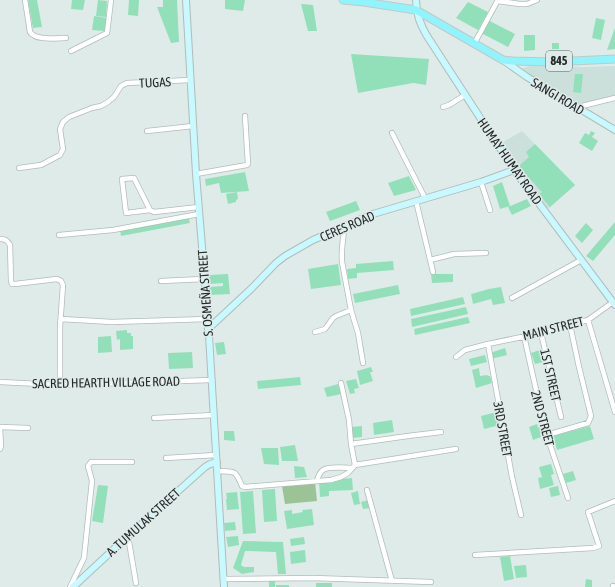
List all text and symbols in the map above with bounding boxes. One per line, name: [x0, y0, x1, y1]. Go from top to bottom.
road number: 845: [546, 51, 572, 71]
street label: TUGAS: [139, 74, 172, 91]
street label: SANGI ROAD: [529, 75, 587, 118]
street label: HUMAY HUMAY ROAD: [474, 115, 545, 207]
street label: CERES ROAD: [317, 208, 377, 245]
street label: S. OSMEÑA STREET: [195, 249, 216, 337]
street label: MAIN STREET: [521, 314, 585, 343]
street label: 1ST STREET: [537, 347, 564, 403]
street label: SACRED HEARTH VILLAGE ROAD: [32, 374, 180, 391]
street label: 2ND STREET: [528, 389, 557, 448]
street label: 3RD STREET: [490, 400, 515, 458]
street label: A. TUMULAK STREET: [103, 485, 184, 559]

